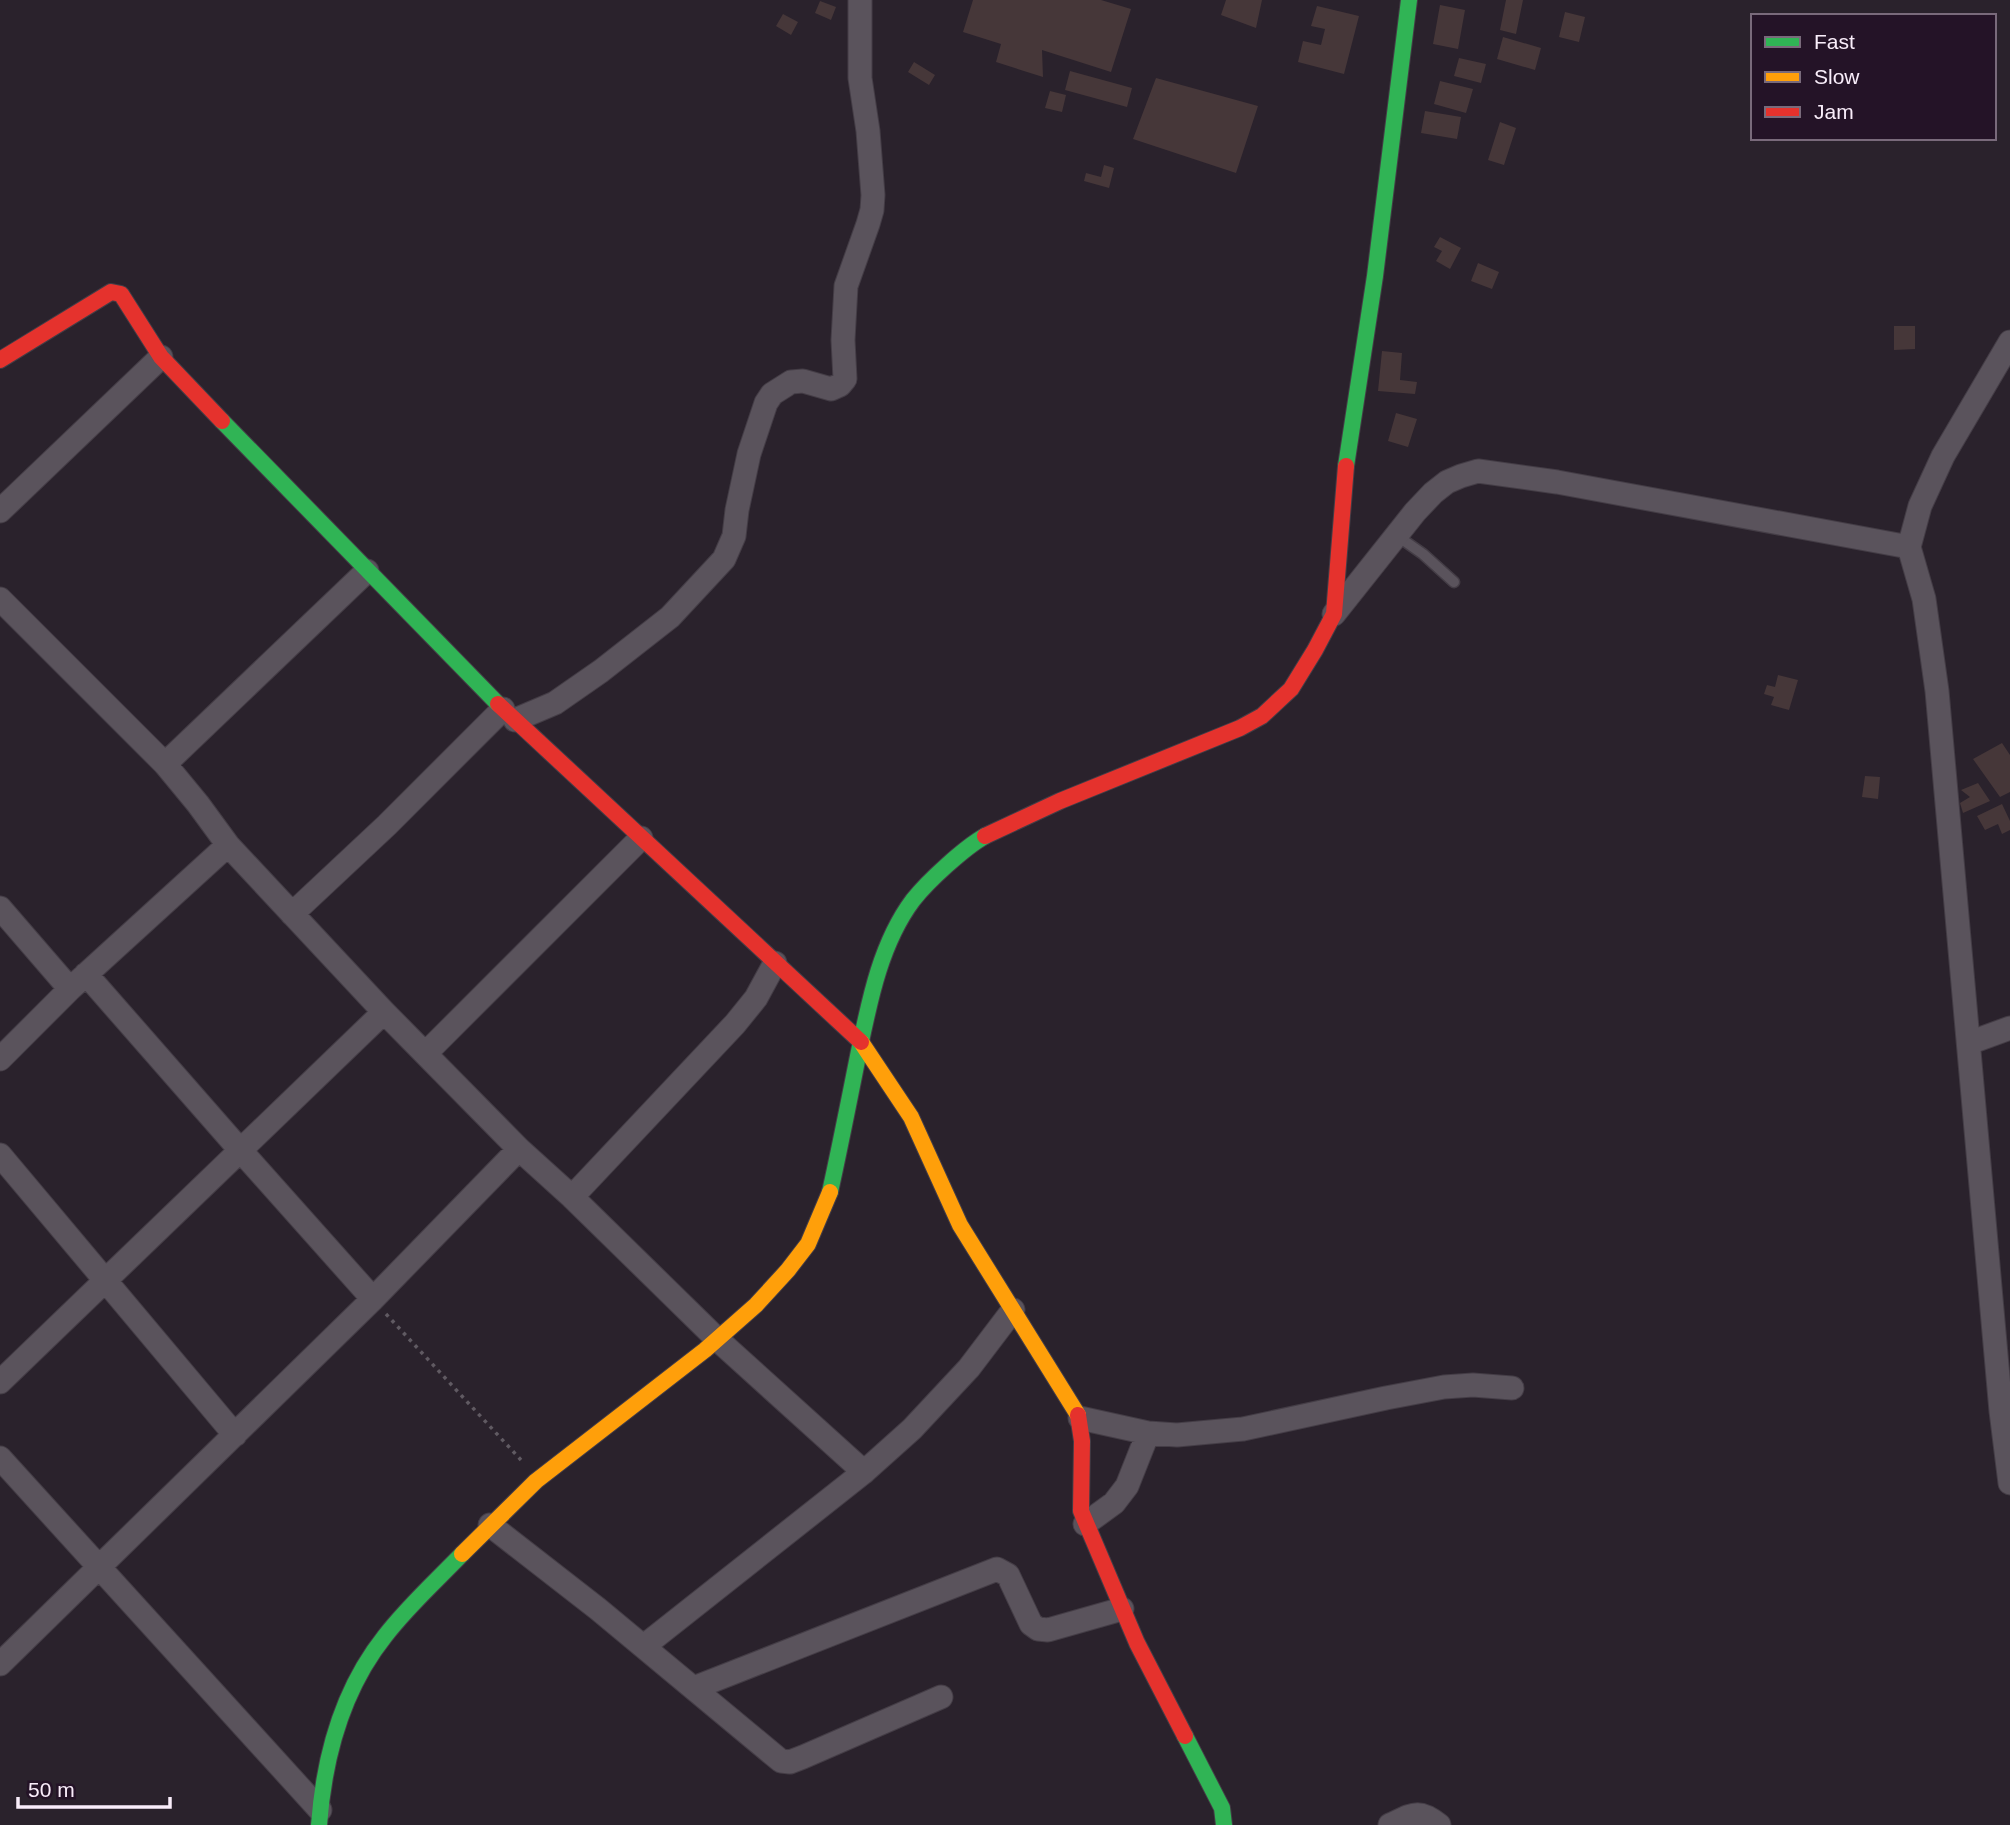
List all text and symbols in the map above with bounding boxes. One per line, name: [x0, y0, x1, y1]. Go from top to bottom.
legend: [1751, 14, 1996, 140]
text: Fast: [1814, 30, 1855, 53]
text: Slow: [1814, 65, 1860, 88]
text: Jam: [1814, 100, 1854, 123]
scale bar: [18, 1766, 170, 1810]
text: 50 m: [28, 1778, 75, 1801]

